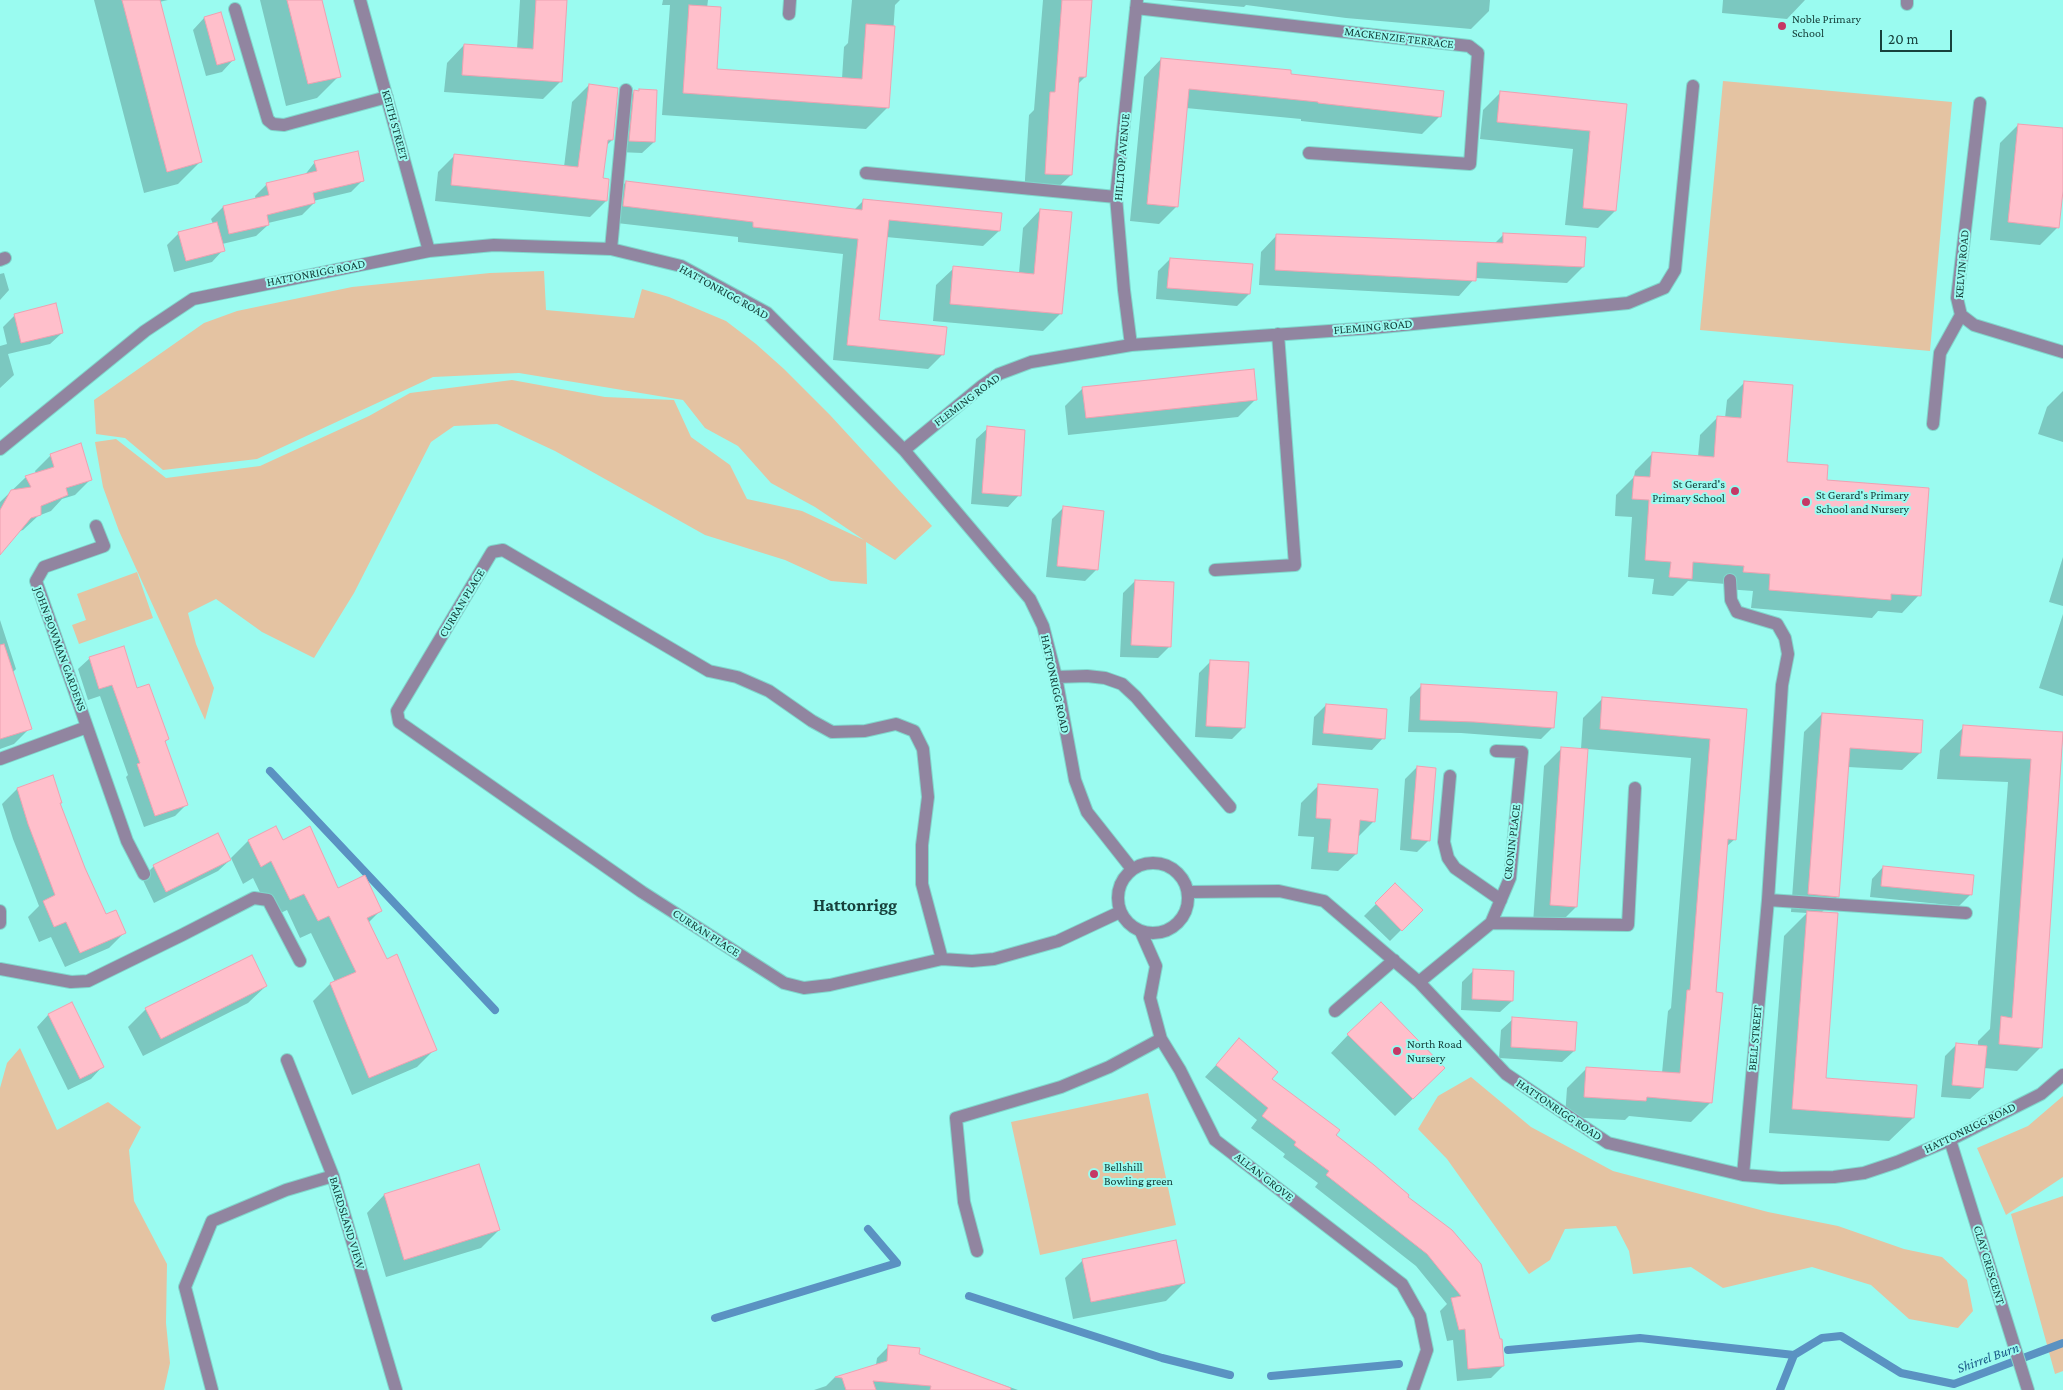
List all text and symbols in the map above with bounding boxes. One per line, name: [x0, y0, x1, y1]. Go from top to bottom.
place label: Noble Primary School: [1792, 12, 1861, 40]
marker: Noble Primary School: [1776, 20, 1788, 32]
scale bar: [1883, 20, 1956, 52]
street label: MACKENZIE TERRACE: [1343, 24, 1455, 52]
text: 20 m: [1888, 31, 1919, 47]
street label: KEITH STREET: [379, 88, 411, 162]
street label: HILLTOP AVENUE: [1111, 113, 1133, 201]
street label: KELVIN ROAD: [1952, 229, 1972, 299]
street label: HATTONRIGG ROAD: [265, 256, 367, 290]
street label: HATTONRIGG ROAD: [677, 261, 771, 323]
street label: FLEMING ROAD: [1333, 316, 1413, 338]
street label: FLEMING ROAD: [931, 370, 1003, 430]
place label: St Gerard's Primary School: [1652, 477, 1725, 505]
marker: St Gerard's Primary School: [1729, 485, 1741, 497]
place label: St Gerard's Primary School and Nursery: [1816, 488, 1909, 516]
marker: St Gerard's Primary School and Nursery: [1800, 496, 1812, 508]
street label: CURRAN PLACE: [436, 566, 488, 640]
street label: JOHN BOWMAN GARDENS: [31, 585, 89, 713]
street label: HATTONRIGG ROAD: [1038, 634, 1072, 734]
street label: CRONIN PLACE: [1500, 804, 1524, 880]
district label: Hattonrigg: [813, 894, 897, 916]
street label: CURRAN PLACE: [670, 906, 742, 960]
street label: BELL STREET: [1745, 1005, 1765, 1071]
place label: North Road Nursery: [1407, 1037, 1462, 1065]
marker: North Road Nursery: [1391, 1045, 1403, 1057]
street label: HATTONRIGG ROAD: [1513, 1076, 1605, 1144]
street label: HATTONRIGG ROAD: [1922, 1100, 2018, 1156]
street label: ALLAN GROVE: [1232, 1149, 1296, 1205]
place label: Bellshill Bowling green: [1104, 1160, 1173, 1188]
marker: Bellshill Bowling green: [1088, 1168, 1100, 1180]
street label: BAIRDSLAND VIEW: [326, 1175, 368, 1271]
street label: CLAY CRESCENT: [1970, 1224, 2008, 1306]
water label: Shirrel Burn: [1955, 1339, 2021, 1377]

